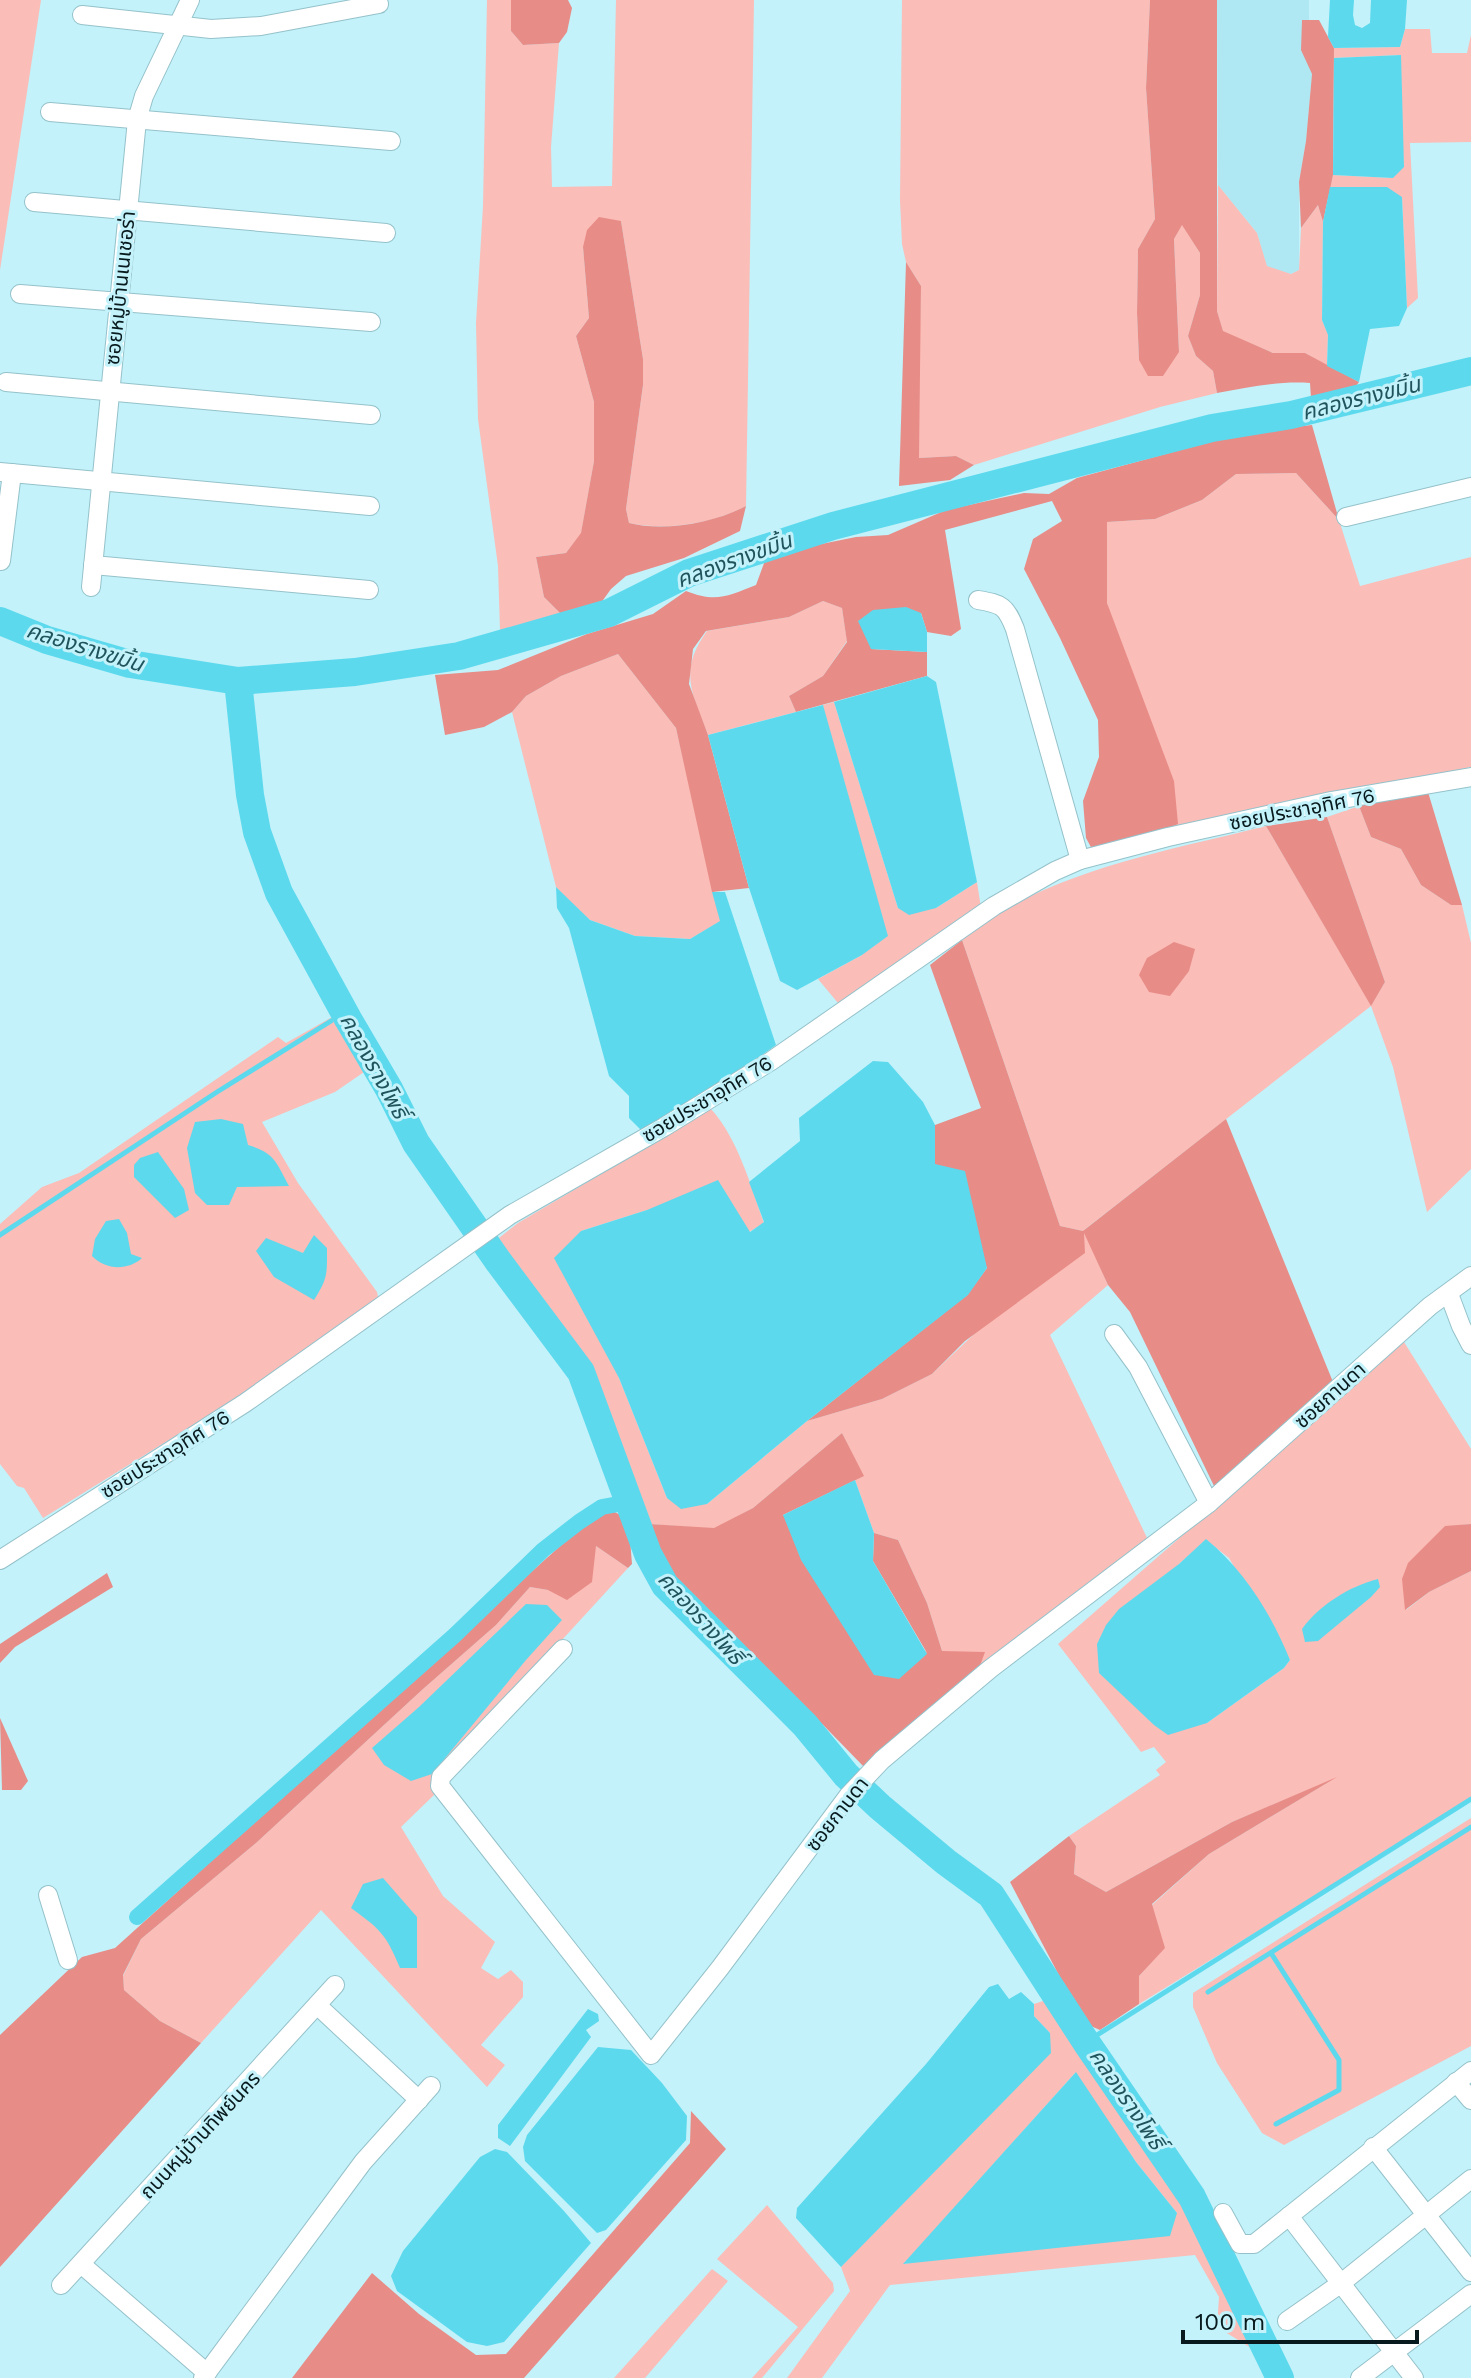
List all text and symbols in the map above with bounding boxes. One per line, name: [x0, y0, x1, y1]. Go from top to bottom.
street label: ซอยหมู่บ้านเนเชอร่า: [100, 210, 141, 366]
water label: คลองรางขมิ้น: [1299, 369, 1424, 425]
water label: คลองรางขมิ้น: [672, 525, 797, 592]
water label: คลองรางขมิ้น: [23, 616, 148, 677]
street label: ซอยประชาอุทิศ 76: [1227, 783, 1377, 835]
water label: คลองรางโพธิ์: [335, 1009, 417, 1128]
street label: ซอยประชาอุทิศ 76: [638, 1051, 776, 1147]
street label: ซอยกานดา: [1290, 1357, 1370, 1433]
street label: ซอยประชาอุทิศ 76: [96, 1405, 234, 1503]
water label: คลองรางโพธิ์: [653, 1566, 754, 1674]
street label: ซอยกานดา: [801, 1772, 873, 1856]
water label: คลองรางโพธิ์: [1084, 2044, 1174, 2159]
street label: ถนนหมู่บ้านทิพย์นคร: [135, 2066, 266, 2204]
scale bar: [1183, 2294, 1417, 2344]
text: 100 m: [1195, 2308, 1265, 2336]

